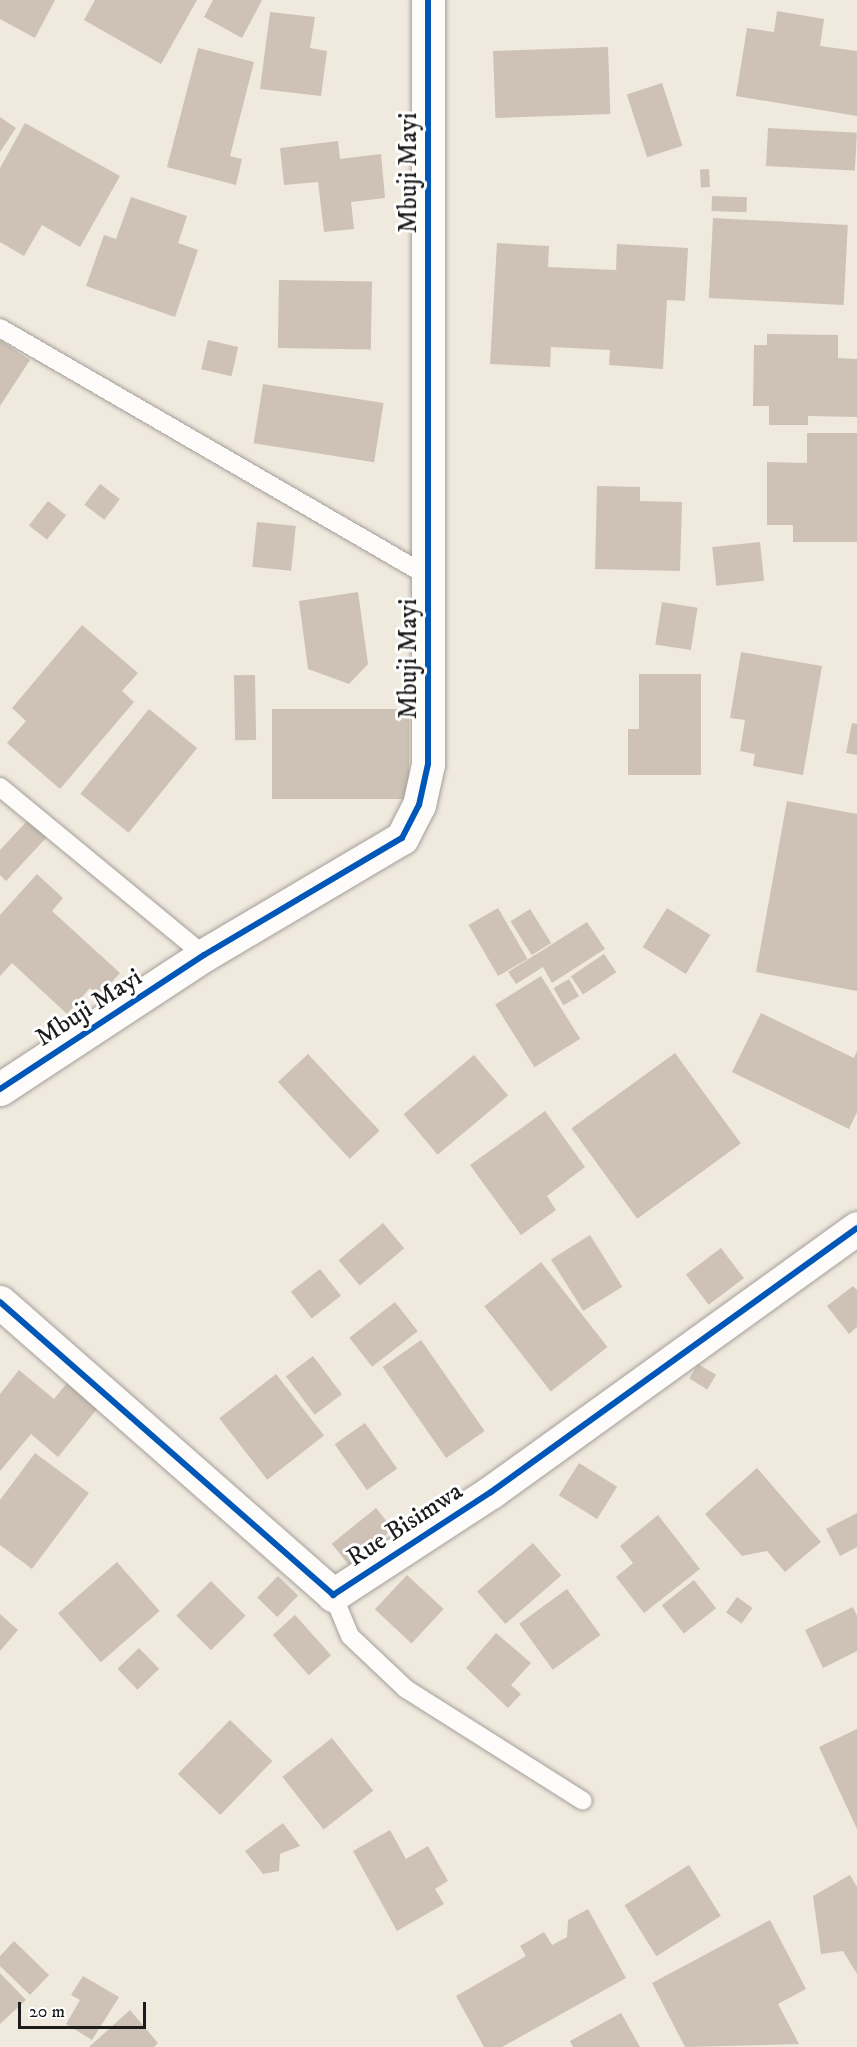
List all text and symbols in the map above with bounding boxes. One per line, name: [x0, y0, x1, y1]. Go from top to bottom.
street label: Mbuji Mayi: [393, 113, 425, 233]
street label: Mbuji Mayi: [393, 599, 425, 719]
street label: Mbuji Mayi: [30, 962, 148, 1054]
street label: Rue Bisimwa: [341, 1476, 469, 1574]
scale bar: [21, 1990, 148, 2028]
text: 20 m: [29, 2001, 65, 2023]

